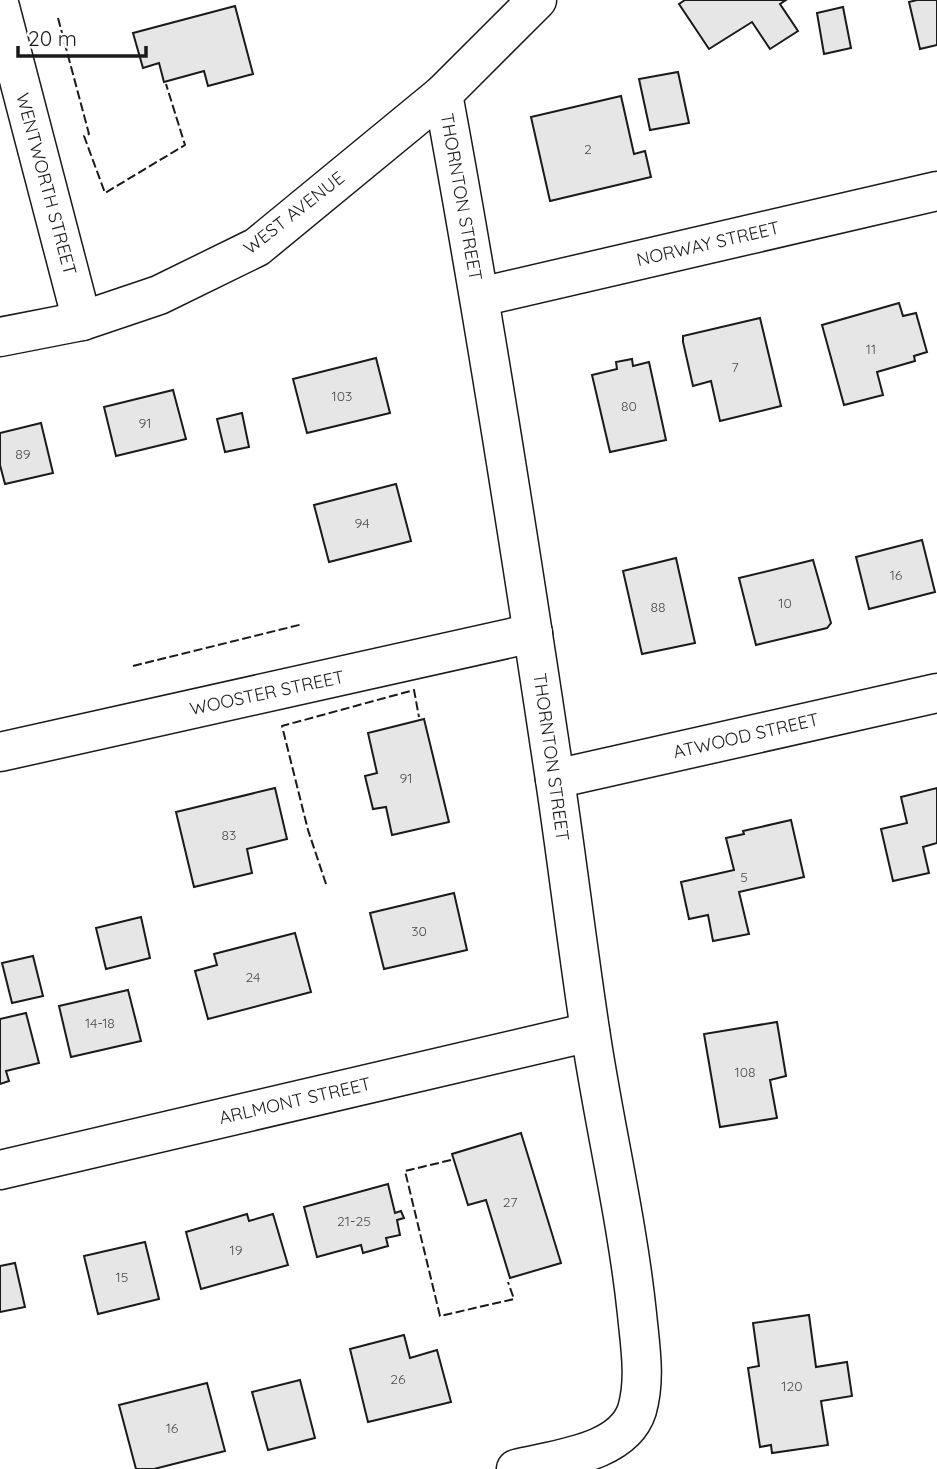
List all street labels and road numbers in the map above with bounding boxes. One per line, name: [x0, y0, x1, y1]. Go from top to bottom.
street label: WENTWORTH STREET: [11, 90, 82, 278]
street label: THORNTON STREET: [435, 111, 488, 282]
street label: WEST AVENUE: [239, 166, 349, 259]
street label: NORWAY STREET: [634, 216, 782, 271]
street label: WOOSTER STREET: [188, 665, 346, 720]
street label: THORNTON STREET: [528, 671, 575, 843]
street label: ATWOOD STREET: [671, 708, 821, 763]
street label: ARLMONT STREET: [217, 1072, 373, 1129]

